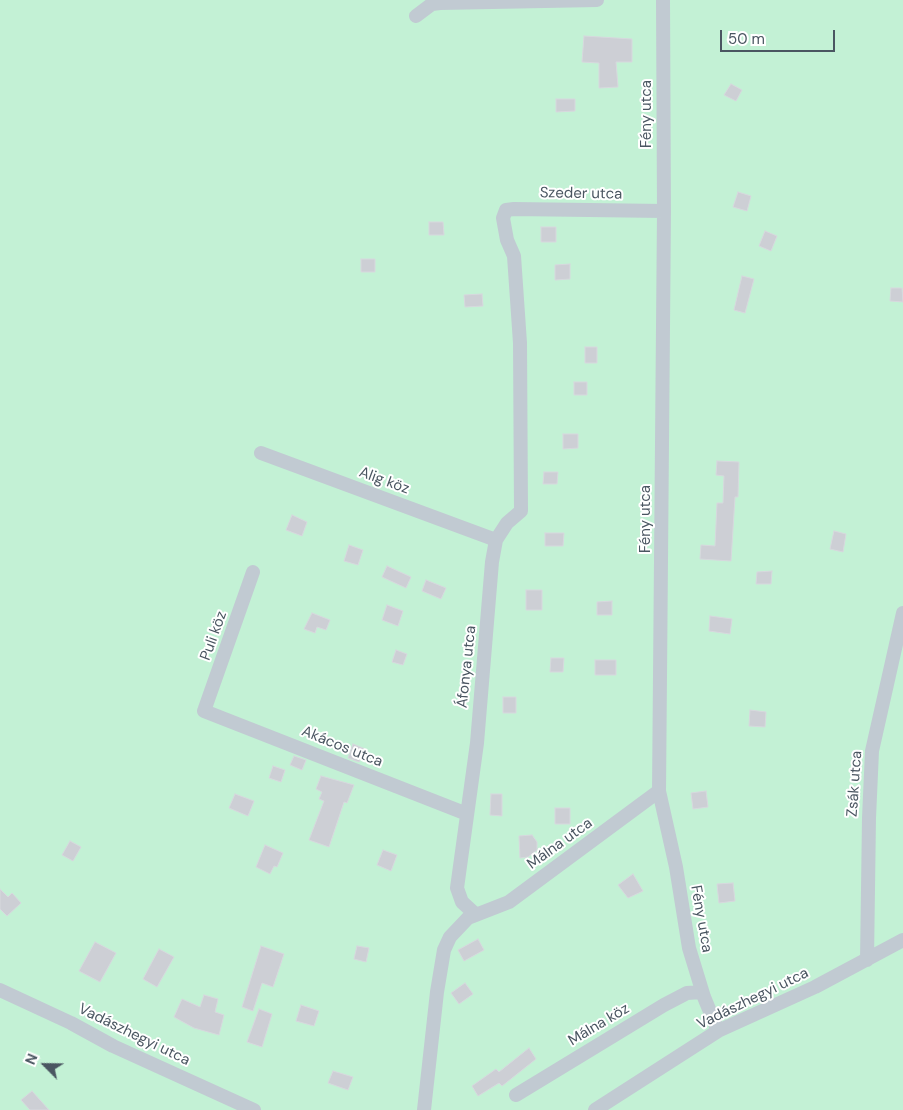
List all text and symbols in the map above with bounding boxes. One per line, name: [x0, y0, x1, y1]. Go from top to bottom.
scale bar: [723, 20, 838, 52]
text: 50 m: [728, 29, 765, 49]
street label: Fény utca: [638, 80, 656, 148]
street label: Szeder utca: [540, 184, 622, 204]
street label: Alig köz: [356, 464, 412, 498]
street label: Fény utca: [637, 485, 655, 553]
street label: Puli köz: [197, 609, 231, 663]
street label: Áfonya utca: [454, 625, 480, 709]
street label: Akácos utca: [299, 723, 385, 771]
street label: Zsák utca: [844, 750, 866, 818]
street label: Málna utca: [524, 814, 596, 874]
street label: Fény utca: [686, 884, 716, 954]
street label: Vadászhegyi utca: [694, 964, 812, 1034]
street label: Vadászhegyi utca: [75, 1000, 193, 1070]
street label: Málna köz: [565, 1000, 633, 1050]
north arrow: [20, 1040, 70, 1090]
text: N: [21, 1051, 41, 1067]

